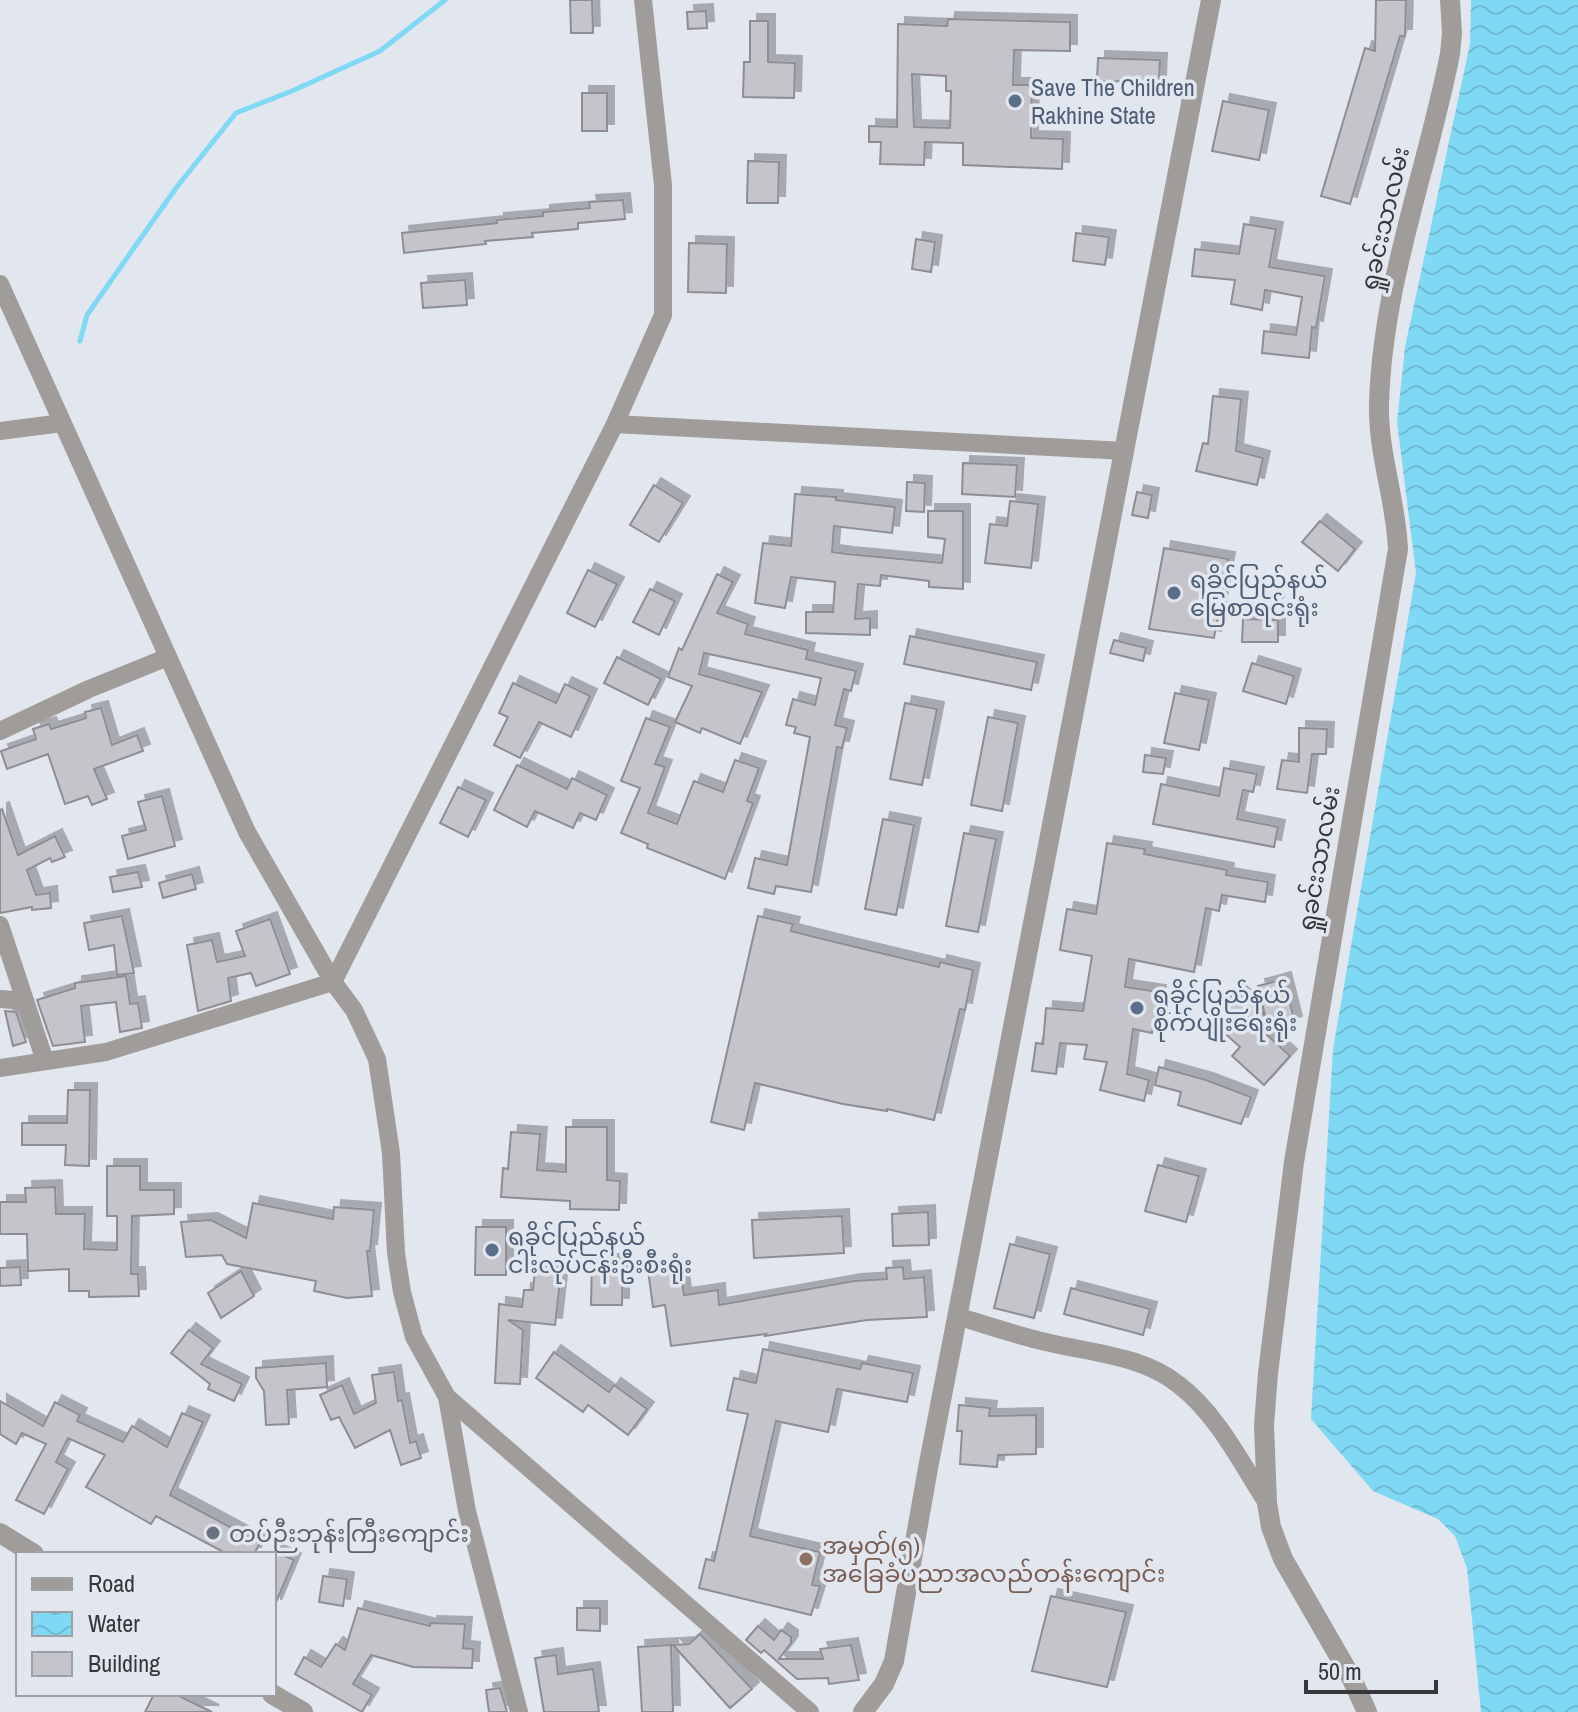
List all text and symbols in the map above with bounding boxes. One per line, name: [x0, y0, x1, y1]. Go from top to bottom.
place label: Save The Children Rakhine State: [1031, 71, 1195, 131]
marker: Save The Children Rakhine State: [1006, 92, 1024, 110]
street label: ရှုခင်းသာလမ်း: [1352, 143, 1420, 295]
place label: ရခိုင်ပြည်နယ် မြေစာရင်းရုံး: [1190, 563, 1327, 627]
marker: ရခိုင်ပြည်နယ် မြေစာရင်းရုံး: [1165, 584, 1183, 602]
street label: ရှုခင်းသာလမ်း: [1289, 783, 1351, 935]
place label: ရခိုင်ပြည်နယ် စိုက်ပျိုးရေးရုံး: [1153, 978, 1297, 1042]
marker: ရခိုင်ပြည်နယ် စိုက်ပျိုးရေးရုံး: [1128, 999, 1146, 1017]
place label: ရခိုင်ပြည်နယ် ငါးလုပ်ငန်းဦးစီးရုံး: [508, 1220, 692, 1284]
marker: ရခိုင်ပြည်နယ် ငါးလုပ်ငန်းဦးစီးရုံး: [483, 1241, 501, 1259]
place label: တပ်ဉီးဘုန်းကြီးကျောင်း: [229, 1517, 469, 1553]
marker: တပ်ဉီးဘုန်းကြီးကျောင်း: [204, 1524, 222, 1542]
place label: အမှတ်(၅) အခြေခံပညာအလည်တန်းကျောင်း: [822, 1529, 1165, 1593]
marker: အမှတ်(၅) အခြေခံပညာအလည်တန်းကျောင်း: [797, 1550, 815, 1568]
legend: [16, 1552, 276, 1696]
text: Road: [88, 1567, 135, 1599]
text: Water: [88, 1607, 140, 1639]
scale bar: [1306, 1644, 1436, 1694]
text: Building: [88, 1647, 160, 1679]
text: 50 m: [1318, 1655, 1362, 1687]

